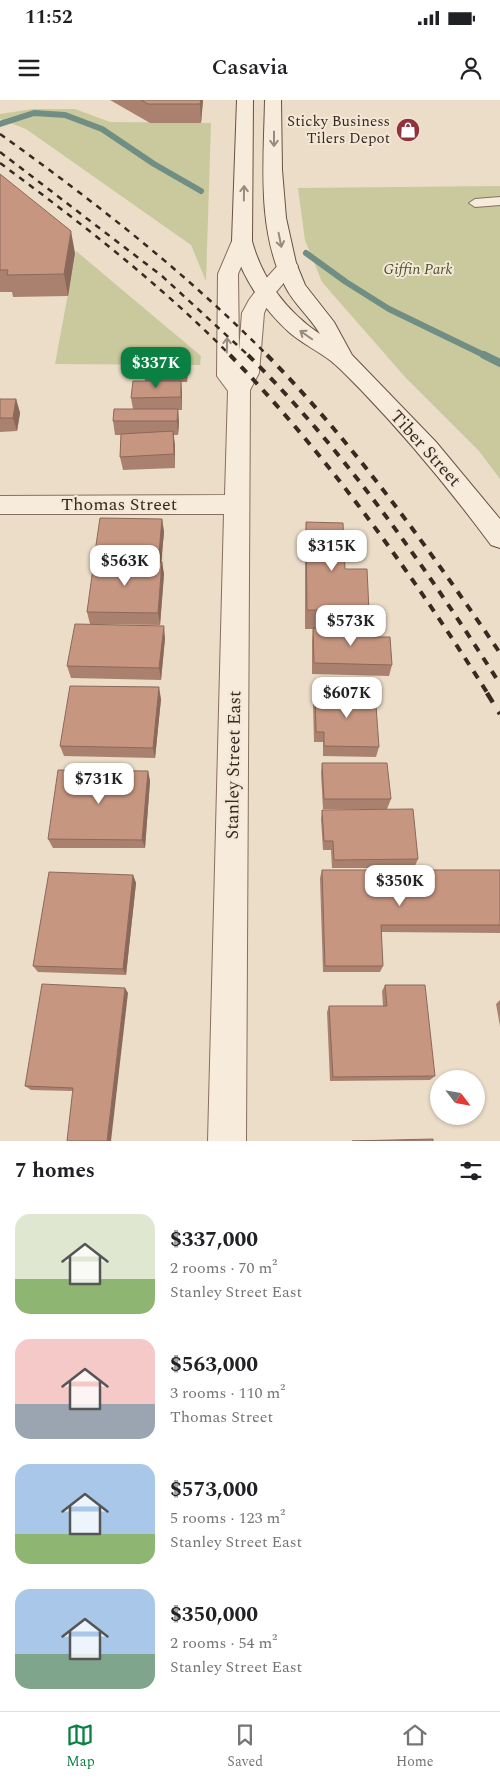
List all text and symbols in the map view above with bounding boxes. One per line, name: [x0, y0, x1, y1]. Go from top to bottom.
text: 11:52: [25, 3, 73, 32]
text: Casavia: [212, 51, 288, 84]
icon: menu: [15, 54, 43, 82]
icon: person: [457, 54, 485, 82]
place label: Sticky Business Tilers Depot: [287, 110, 390, 150]
shop icon: Sticky Business Tilers Depot: [395, 117, 421, 143]
one-way arrow: [269, 130, 279, 147]
one-way arrow: [239, 185, 248, 201]
one-way arrow: [275, 232, 285, 248]
park label: Giffin Park: [383, 258, 453, 281]
one-way arrow: [299, 330, 313, 340]
one-way arrow: [222, 337, 232, 353]
pin: $337K: [121, 346, 191, 389]
text: $337K: [132, 351, 180, 375]
street label: Tiber Street: [384, 404, 468, 493]
street label: Thomas Street: [61, 491, 177, 518]
pin: $315K: [297, 530, 367, 572]
text: $315K: [308, 534, 356, 558]
pin: $563K: [90, 544, 160, 587]
text: $563K: [101, 549, 149, 573]
pin: $573K: [316, 604, 386, 647]
text: $573K: [327, 609, 375, 633]
pin: $607K: [312, 676, 382, 719]
text: $607K: [323, 681, 371, 705]
street label: Stanley Street East: [219, 690, 248, 840]
pin: $731K: [64, 762, 134, 805]
text: $731K: [75, 767, 123, 791]
pin: $350K: [365, 864, 435, 907]
text: $350K: [376, 869, 424, 893]
north arrow: [430, 1070, 485, 1125]
map controls: [430, 1070, 485, 1125]
text: 7 homes: [15, 1155, 95, 1187]
icon: filters: [457, 1157, 485, 1185]
text: $337,000: [170, 1224, 258, 1256]
icon: home: [55, 1234, 115, 1294]
text: 2 rooms · 70 m²: [170, 1256, 277, 1280]
text: Stanley Street East: [170, 1280, 302, 1304]
text: $563,000: [170, 1349, 258, 1381]
icon: home: [55, 1359, 115, 1419]
text: 3 rooms · 110 m²: [170, 1381, 285, 1405]
text: Thomas Street: [170, 1405, 273, 1429]
text: $573,000: [170, 1474, 258, 1506]
icon: home: [55, 1484, 115, 1544]
text: 5 rooms · 123 m²: [170, 1506, 285, 1530]
text: Stanley Street East: [170, 1530, 302, 1554]
text: $350,000: [170, 1599, 258, 1631]
icon: home: [55, 1609, 115, 1669]
text: 2 rooms · 54 m²: [170, 1631, 277, 1655]
text: Stanley Street East: [170, 1655, 302, 1679]
tab: Map: [66, 1721, 95, 1772]
tab: Saved: [227, 1721, 263, 1772]
tab: Home: [396, 1721, 434, 1772]

